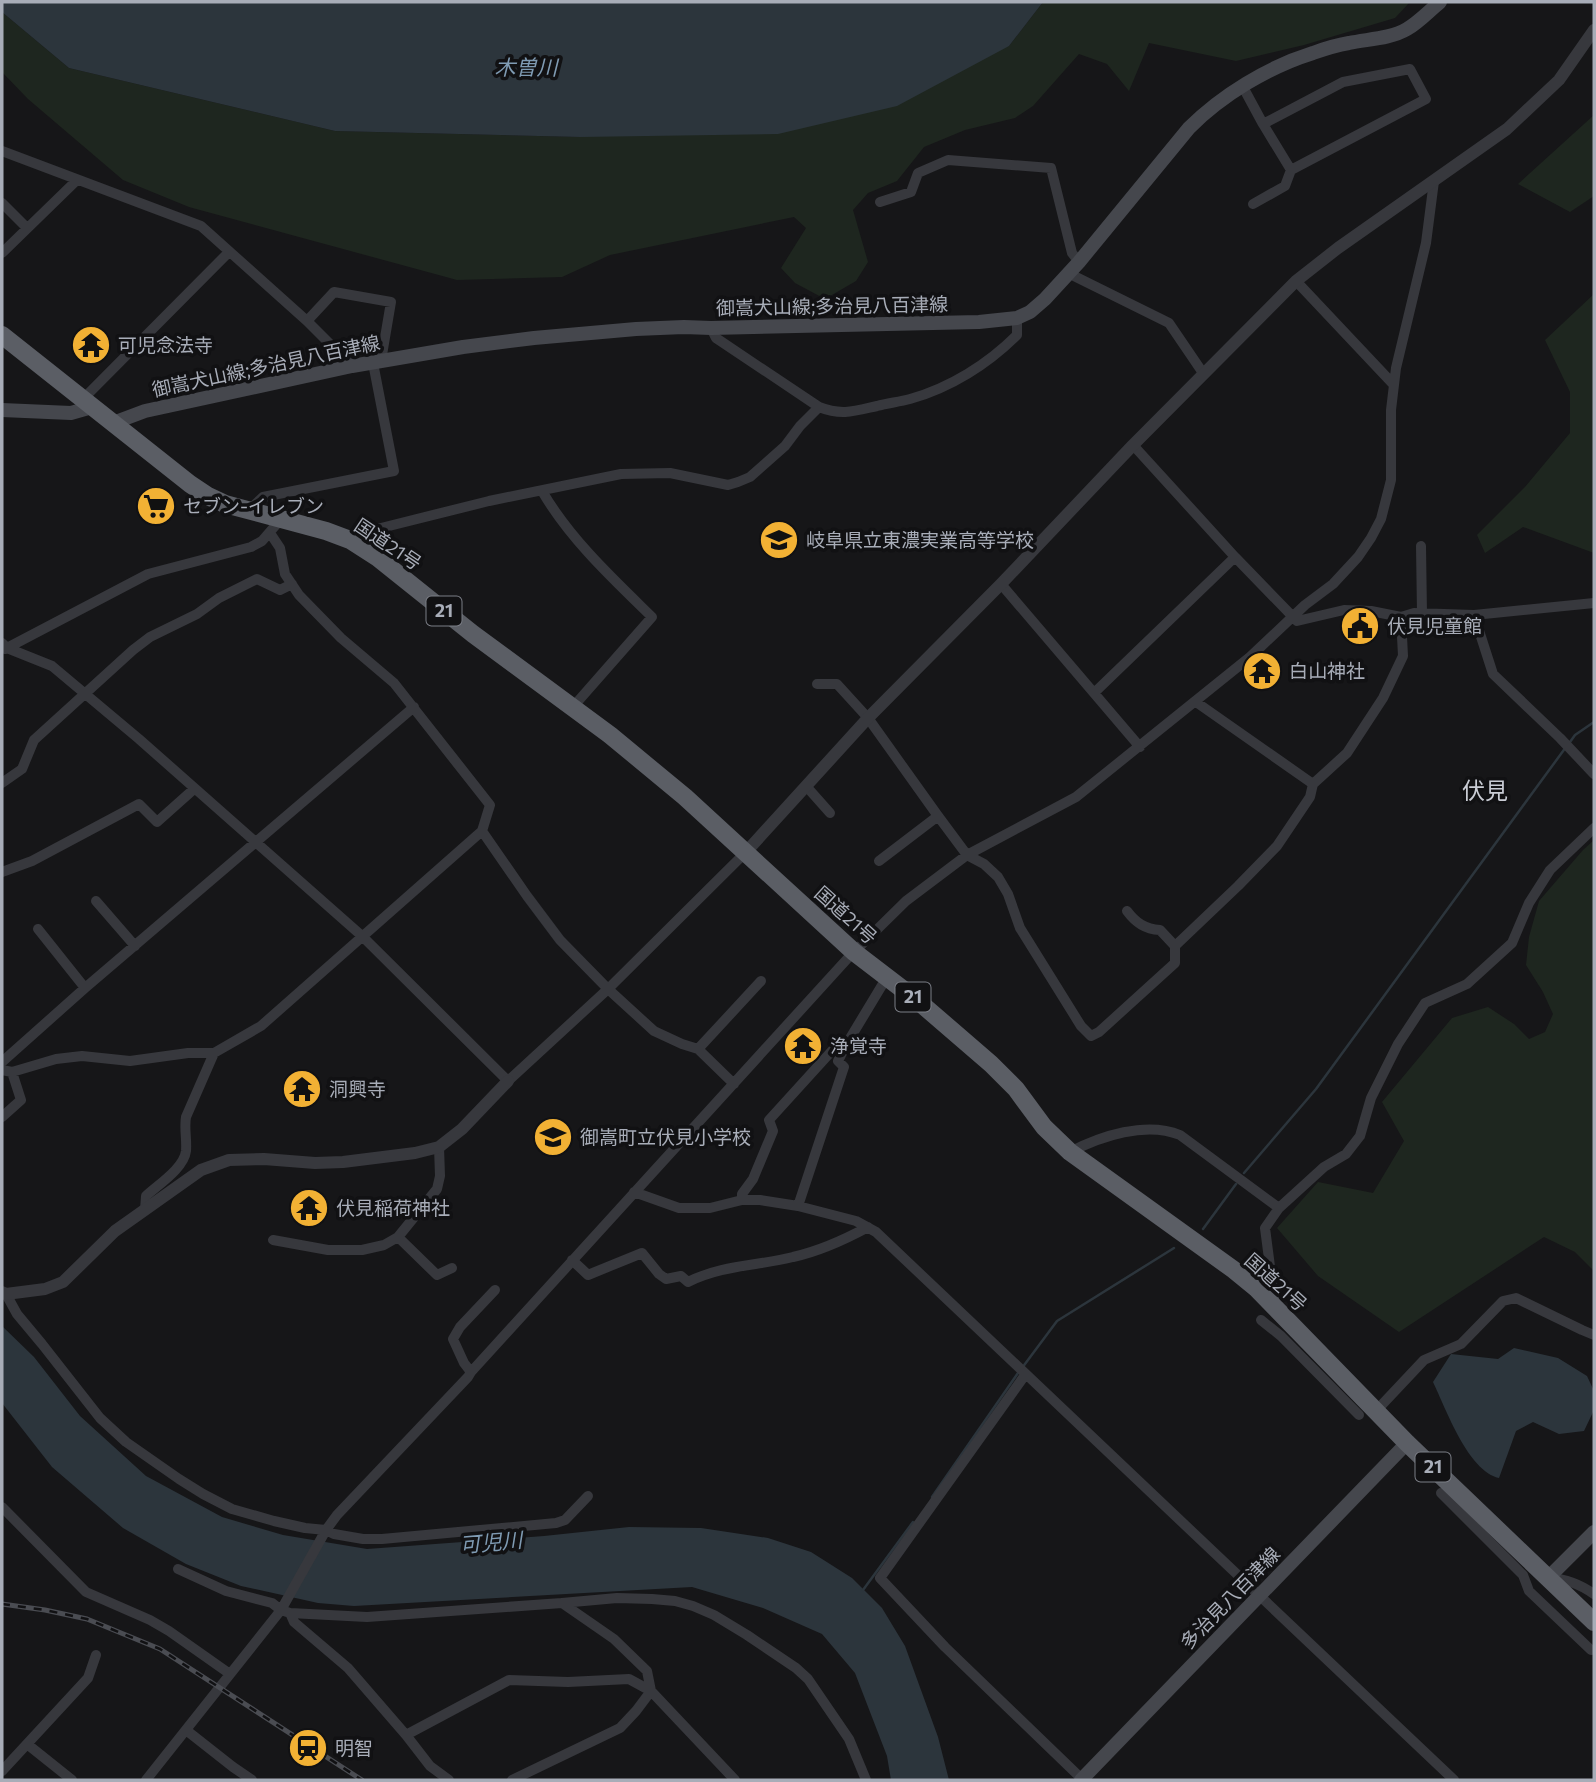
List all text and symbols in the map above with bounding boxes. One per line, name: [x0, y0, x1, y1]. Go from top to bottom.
water label: 木曽川: [495, 54, 559, 79]
street label: 御嵩犬山線;多治見八百津線: [716, 292, 948, 319]
temple icon: 可児念法寺: [70, 324, 112, 366]
street label: 御嵩犬山線;多治見八百津線: [150, 330, 382, 401]
place label: 可児念法寺: [118, 333, 213, 356]
supermarket icon: セブン-イレブン: [135, 485, 177, 527]
place label: セブン-イレブン: [183, 494, 324, 517]
street label: 国道21号: [350, 513, 426, 574]
school or university icon: 岐阜県立東濃実業高等学校: [758, 519, 800, 561]
place label: 岐阜県立東濃実業高等学校: [806, 528, 1034, 551]
road number: 21: [426, 596, 462, 626]
public building icon: 伏見児童館: [1339, 605, 1381, 647]
place label: 伏見児童館: [1387, 614, 1482, 637]
temple icon: 白山神社: [1241, 650, 1283, 692]
place label: 白山神社: [1289, 659, 1365, 682]
district label: 伏見: [1462, 776, 1508, 804]
street label: 国道21号: [811, 881, 882, 948]
road number: 21: [895, 982, 930, 1012]
temple icon: 浄覚寺: [782, 1025, 824, 1067]
place label: 浄覚寺: [830, 1034, 887, 1057]
temple icon: 洞興寺: [281, 1068, 323, 1110]
place label: 洞興寺: [329, 1077, 386, 1100]
school or university icon: 御嵩町立伏見小学校: [532, 1116, 574, 1158]
place label: 御嵩町立伏見小学校: [580, 1125, 751, 1148]
temple icon: 伏見稲荷神社: [288, 1187, 330, 1229]
place label: 伏見稲荷神社: [336, 1196, 450, 1219]
street label: 国道21号: [1241, 1248, 1312, 1315]
road number: 21: [1416, 1452, 1450, 1482]
water label: 可児川: [458, 1526, 525, 1557]
street label: 多治見八百津線: [1175, 1542, 1284, 1653]
station icon: 明智: [287, 1727, 329, 1769]
place label: 明智: [335, 1736, 373, 1759]

